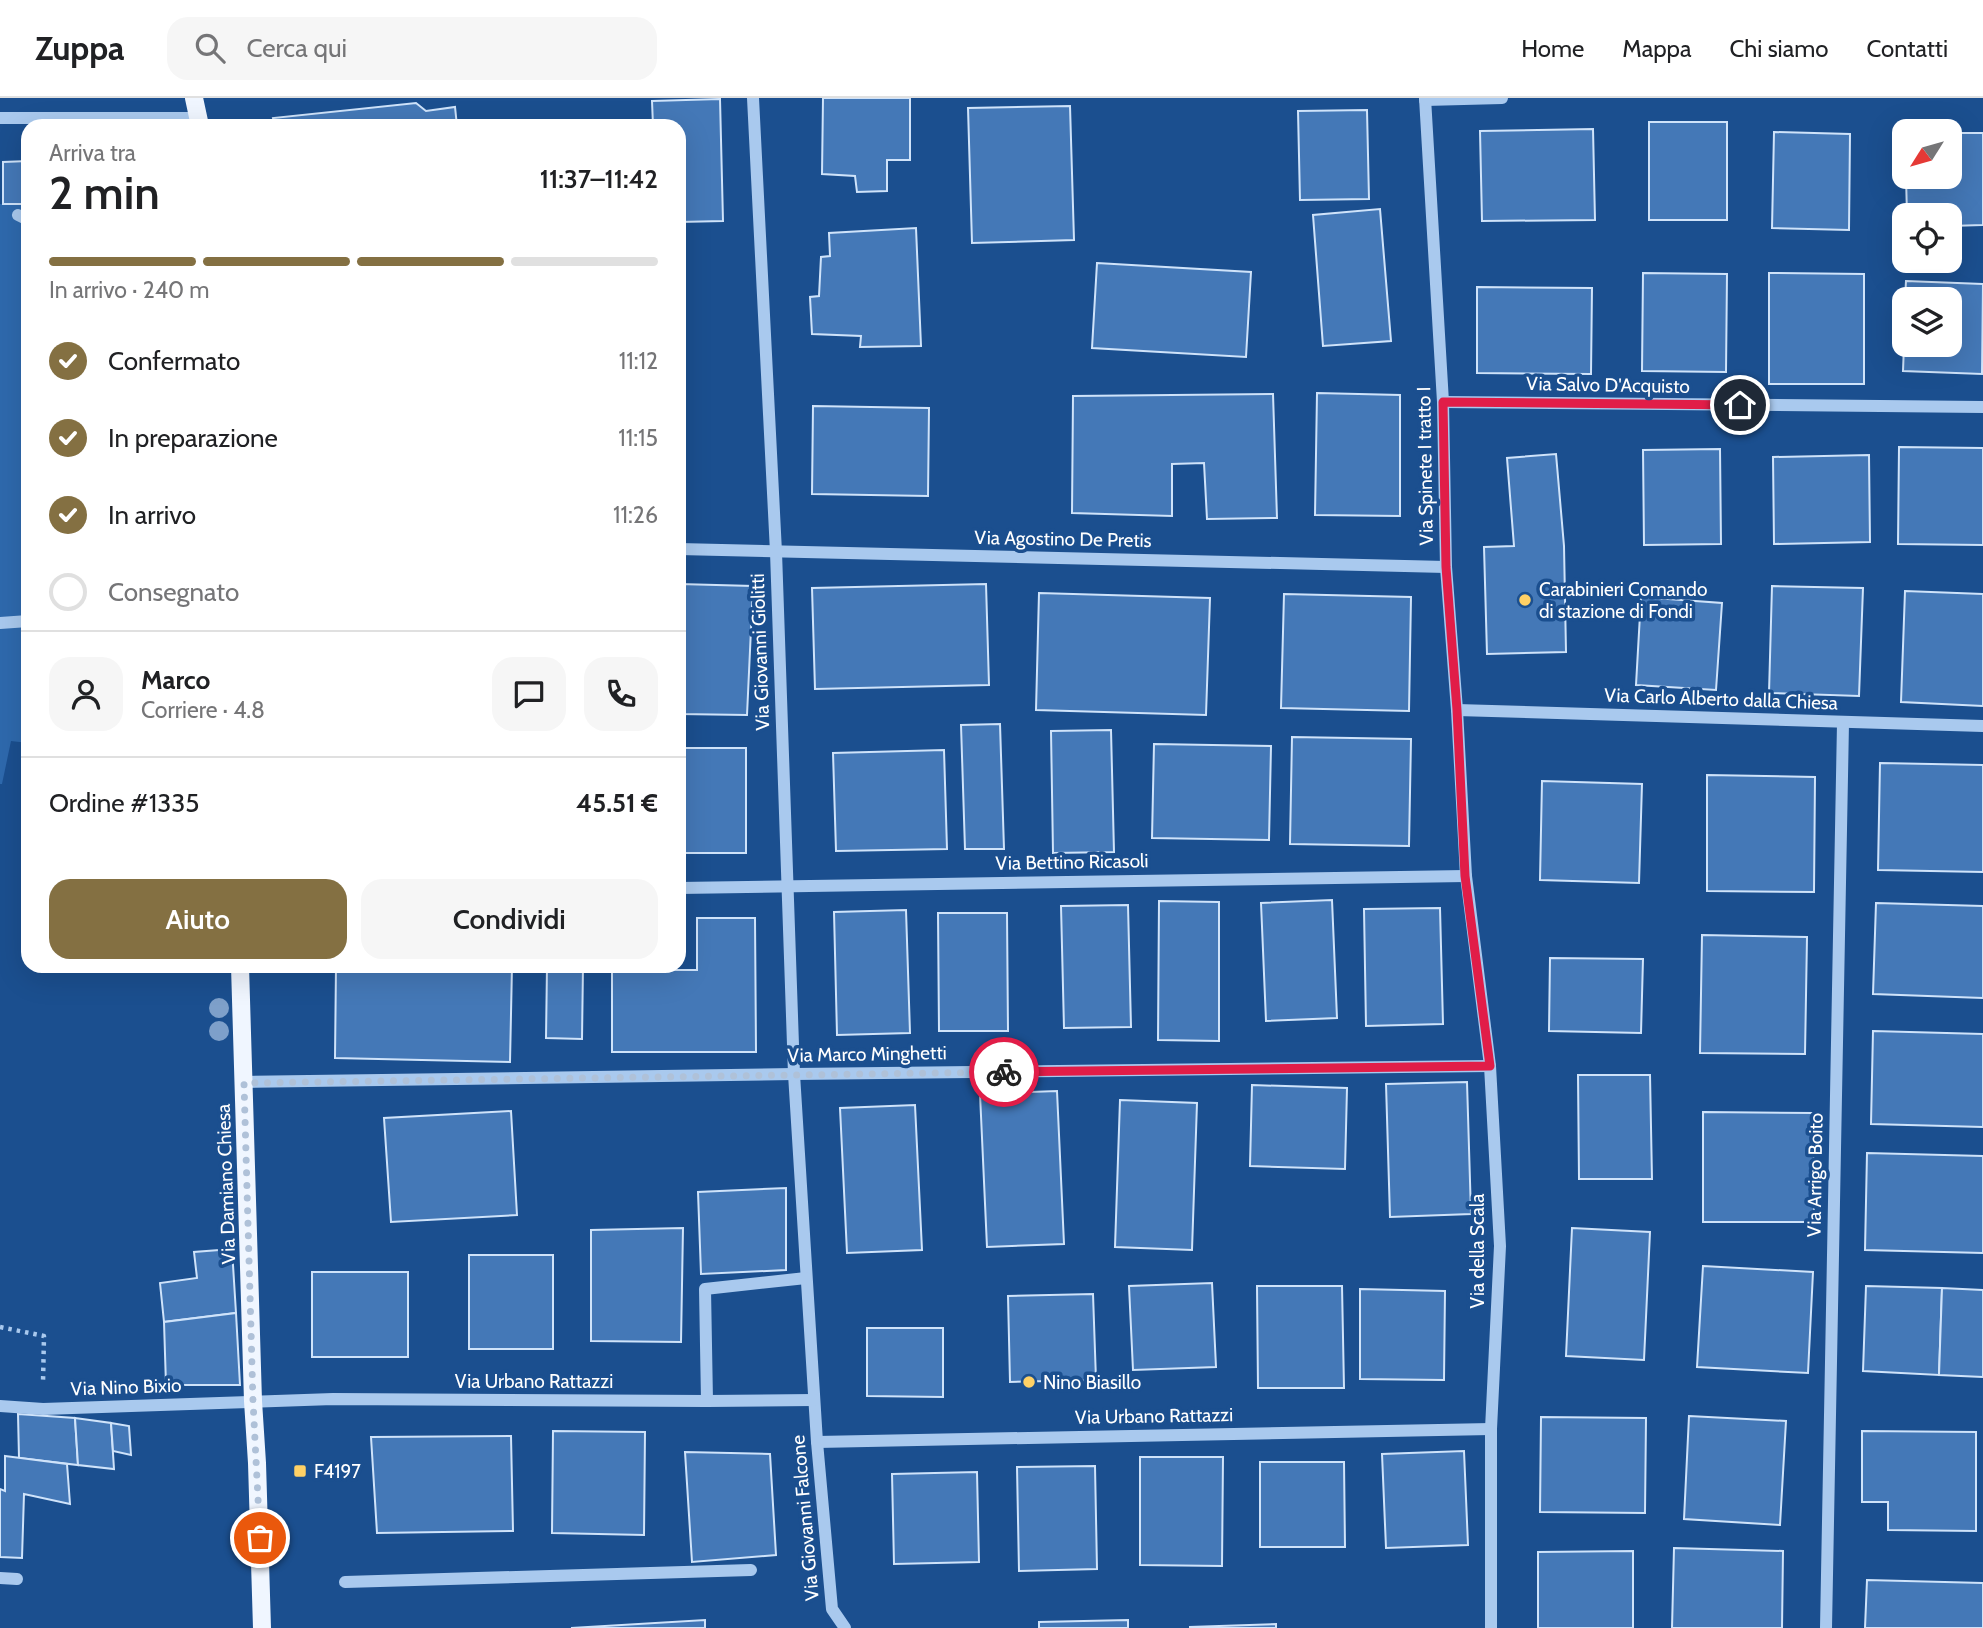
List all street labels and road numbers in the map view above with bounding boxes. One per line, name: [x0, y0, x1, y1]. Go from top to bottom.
street label: Via Salvo D'Acquisto: [1526, 372, 1690, 398]
street label: Via Spinete I tratto I: [1412, 386, 1438, 546]
street label: Via Agostino De Pretis: [974, 526, 1152, 552]
street label: Via Giovanni Giolitti: [746, 573, 774, 731]
street label: Via Carlo Alberto dalla Chiesa: [1604, 683, 1838, 715]
street label: Via Bettino Ricasoli: [995, 849, 1149, 875]
street label: Via Marco Minghetti: [787, 1041, 947, 1067]
street label: Via Damiano Chiesa: [212, 1103, 240, 1265]
street label: Via Arrigo Boito: [1802, 1113, 1828, 1237]
street label: Via della Scala: [1466, 1194, 1489, 1308]
street label: Via Urbano Rattazzi: [455, 1370, 613, 1393]
street label: Via Nino Bixio: [70, 1374, 182, 1400]
street label: Via Urbano Rattazzi: [1075, 1403, 1233, 1429]
street label: Via Giovanni Falcone: [786, 1434, 824, 1602]

